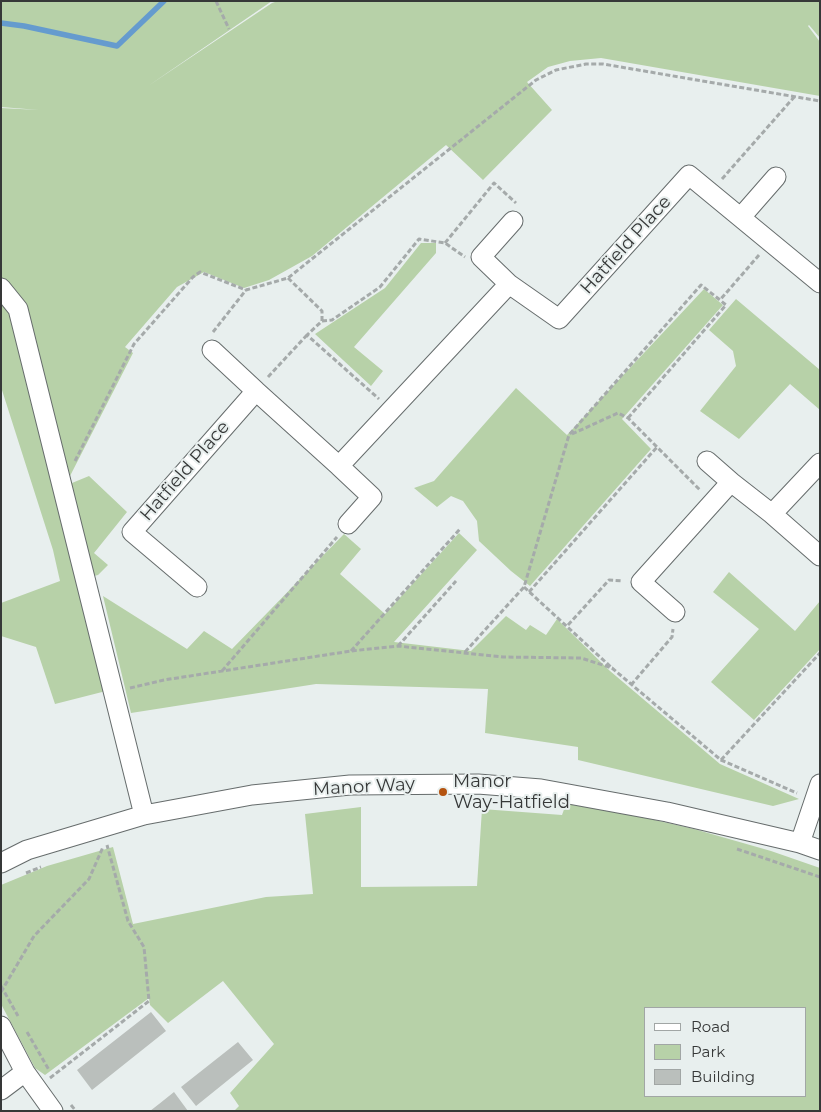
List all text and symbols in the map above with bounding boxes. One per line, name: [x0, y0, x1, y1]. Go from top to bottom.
street label: Hatfield Place: [576, 191, 676, 299]
street label: Hatfield Place: [136, 417, 234, 525]
place label: Manor Way-Hatfield: [453, 771, 570, 814]
street label: Manor Way: [312, 774, 416, 800]
marker: Manor Way-Hatfield: [437, 786, 449, 798]
legend: [644, 1007, 806, 1097]
text: Road: [691, 1017, 730, 1036]
text: Park: [691, 1042, 725, 1061]
text: Building: [691, 1067, 755, 1086]

